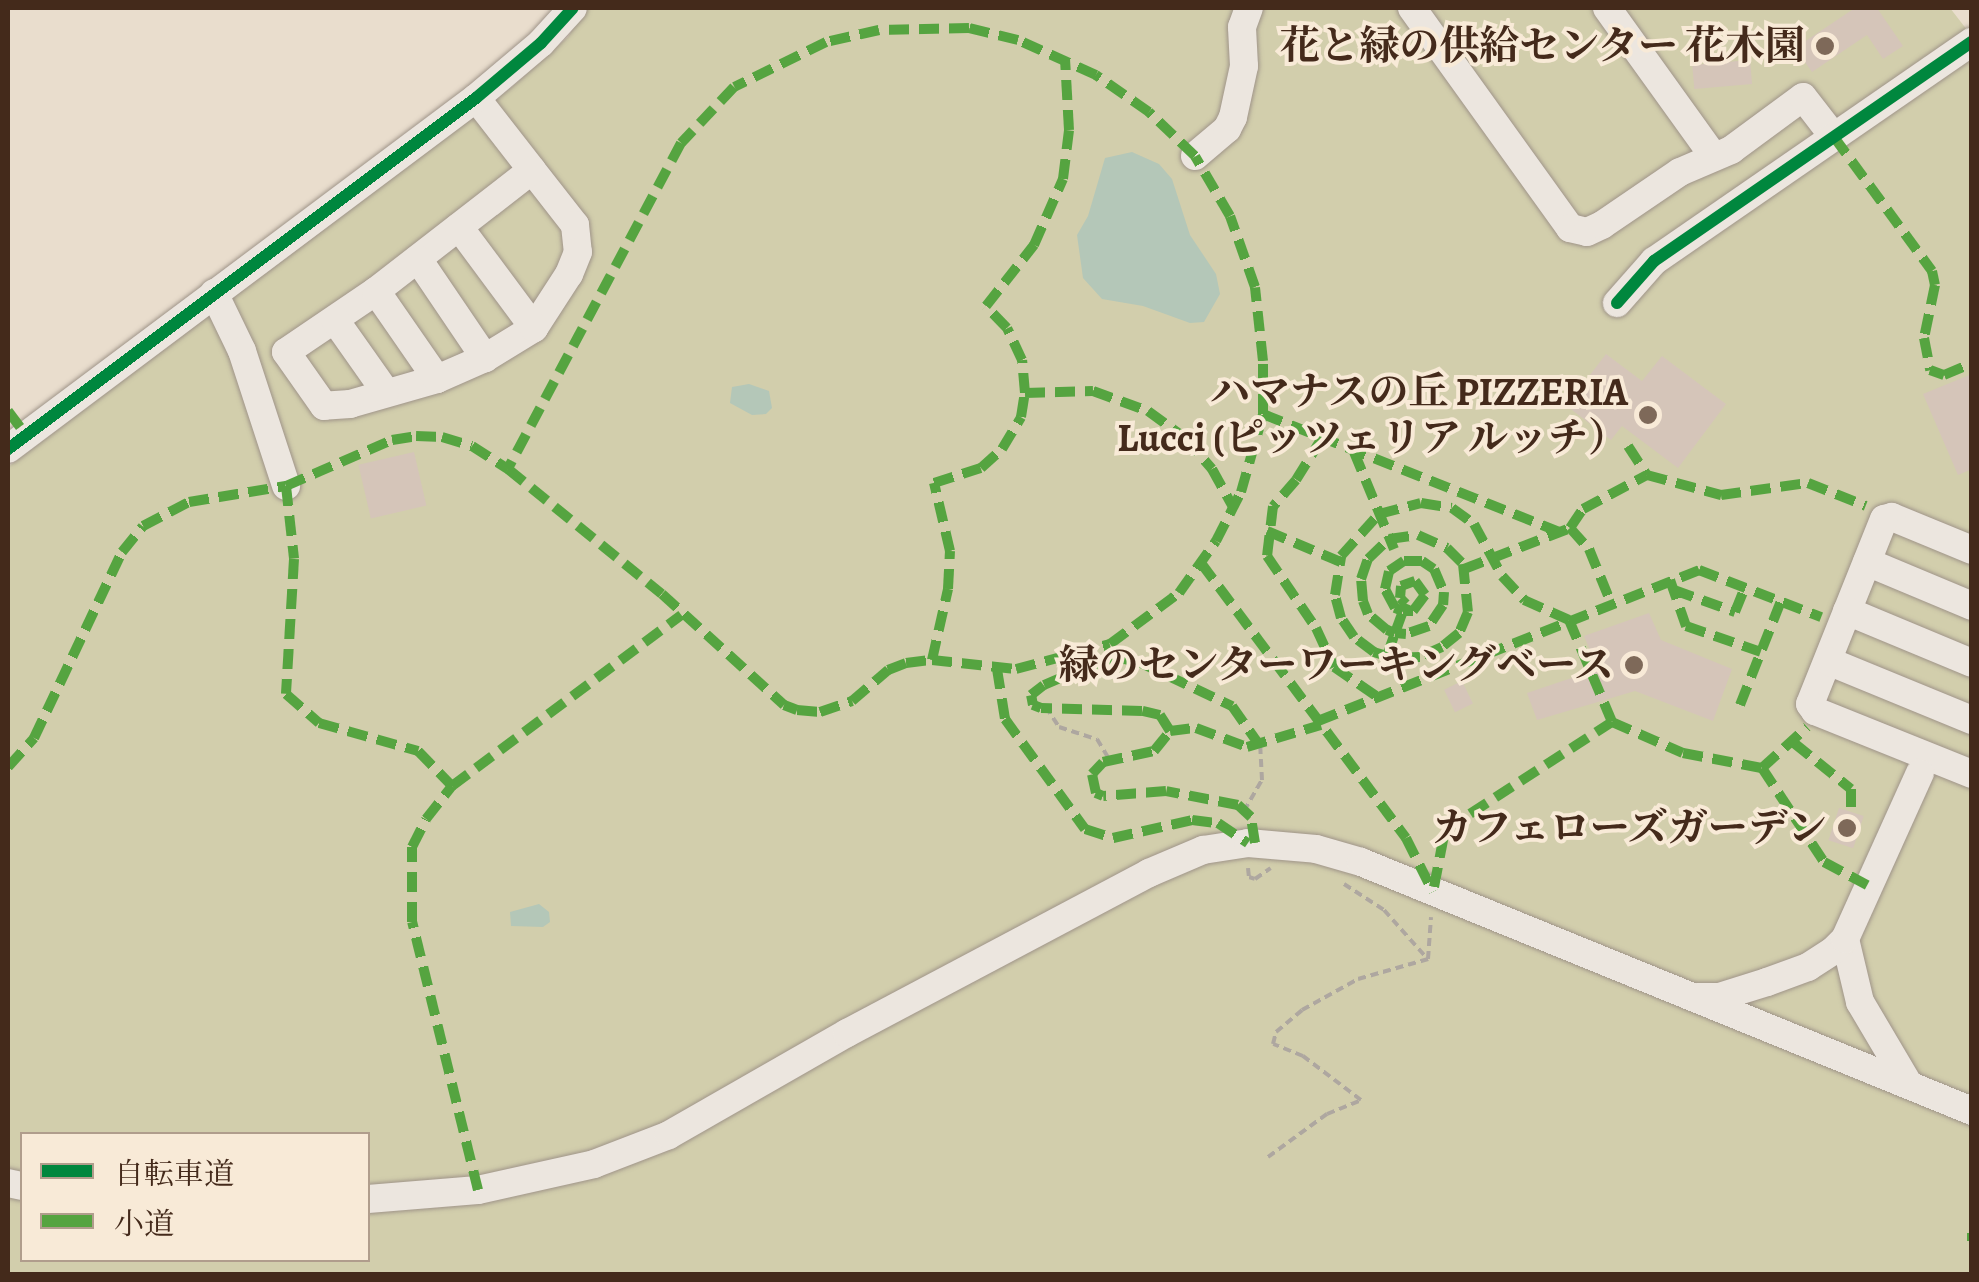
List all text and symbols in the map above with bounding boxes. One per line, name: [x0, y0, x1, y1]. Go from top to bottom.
place label: 花と緑の供給センター 花木園: [1278, 22, 1805, 70]
marker: 花と緑の供給センター 花木園: [1814, 35, 1836, 57]
place label: ハマナスの丘 PIZZERIA Lucci (ピッツェリア ルッチ）: [1114, 368, 1628, 462]
marker: ハマナスの丘 PIZZERIA Lucci (ピッツェリア ルッチ）: [1637, 404, 1659, 426]
place label: 緑のセンターワーキングベース: [1054, 641, 1614, 689]
marker: 緑のセンターワーキングベース: [1623, 654, 1645, 676]
place label: カフェローズガーデン: [1427, 804, 1827, 852]
marker: カフェローズガーデン: [1836, 817, 1858, 839]
legend: [20, 1132, 370, 1262]
text: 自転車道: [114, 1154, 234, 1194]
text: 小道: [114, 1204, 174, 1244]

